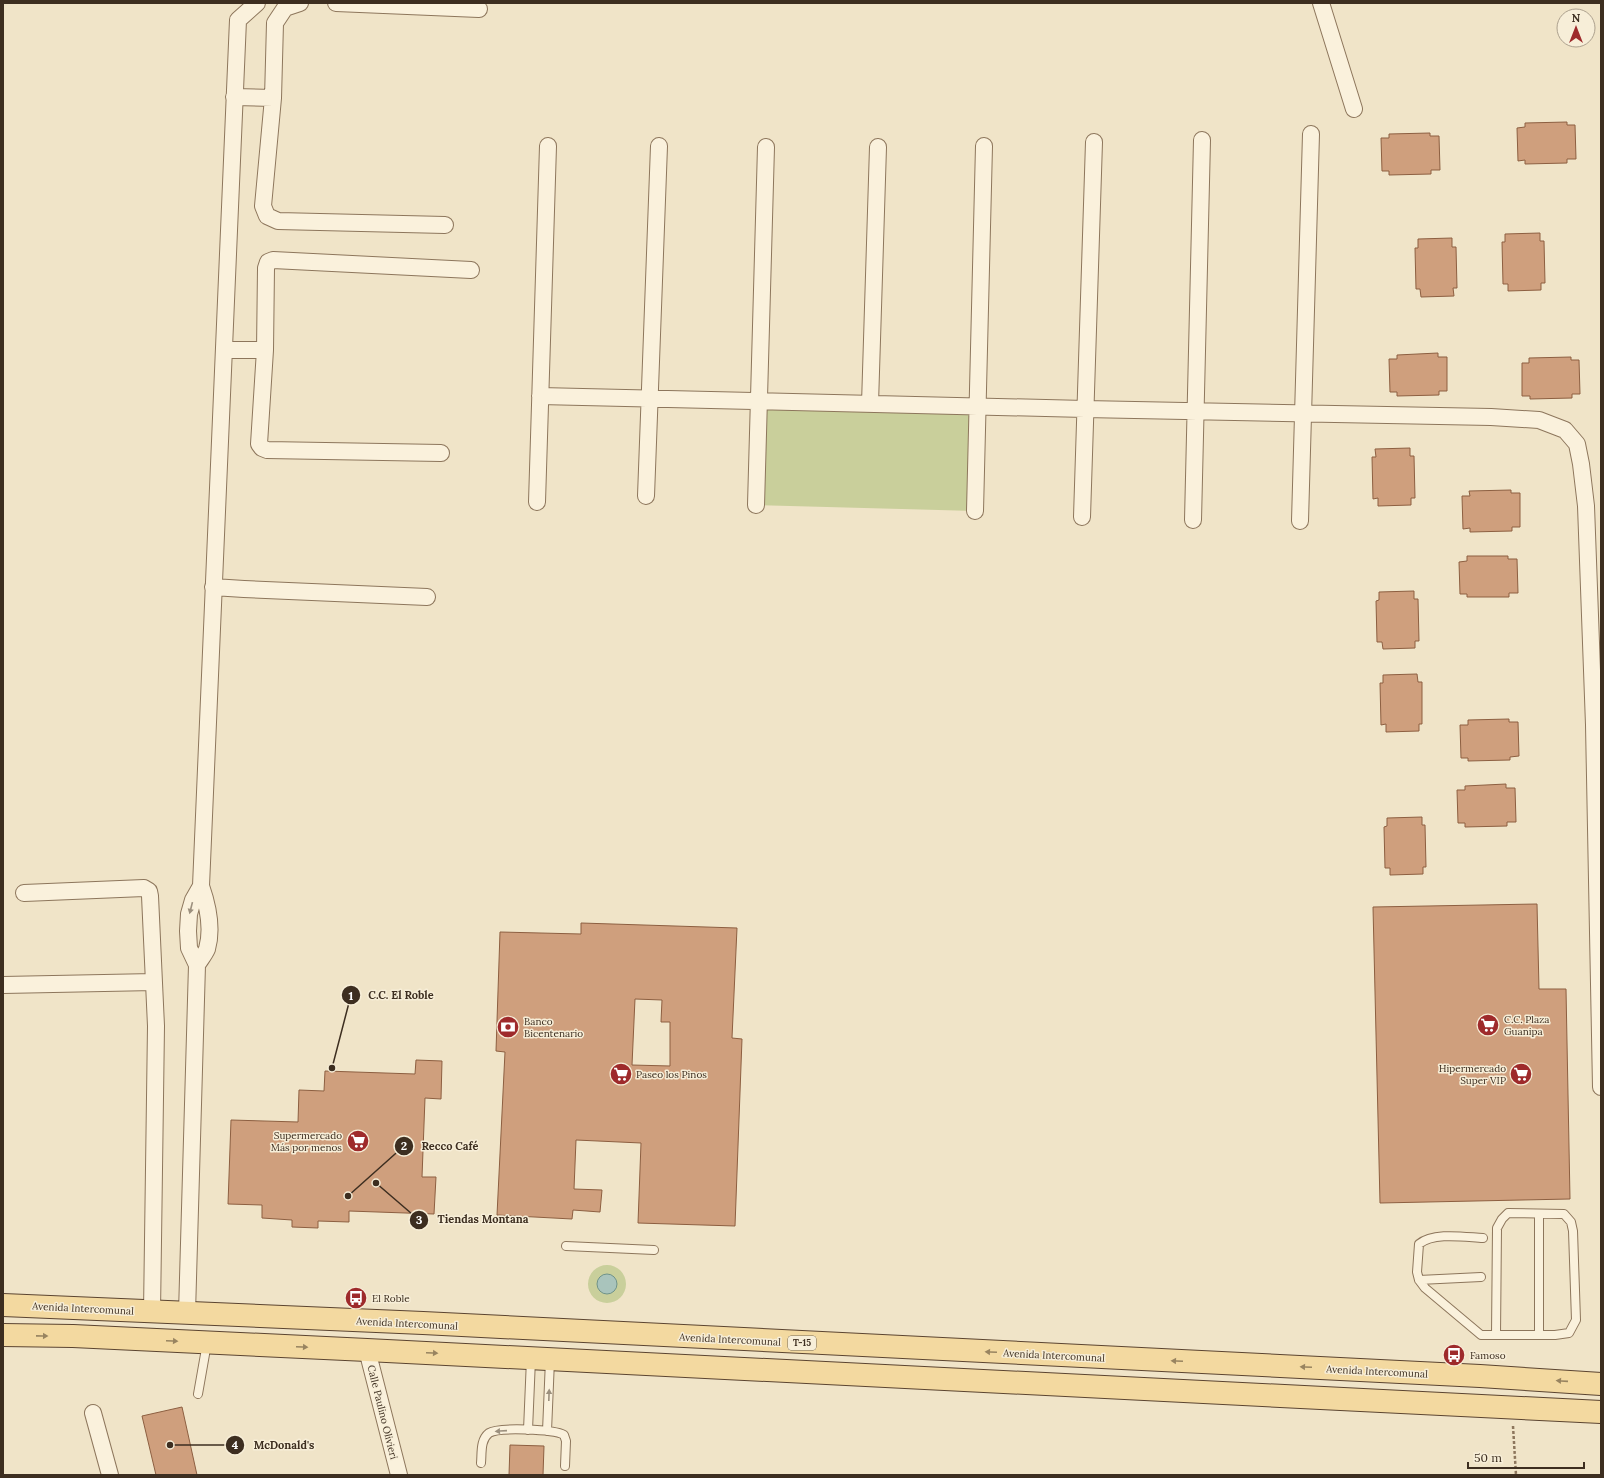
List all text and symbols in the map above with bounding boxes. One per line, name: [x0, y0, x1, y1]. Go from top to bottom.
north arrow: [1556, 8, 1596, 48]
text: N: [1572, 11, 1581, 25]
one-way arrow: [188, 902, 194, 914]
callout: C.C. El Roble: [341, 984, 442, 1007]
text: 1: [349, 988, 354, 1003]
text: C.C. El Roble: [368, 988, 434, 1002]
supermarket icon: C.C. Plaza Guanipa: [1475, 1012, 1501, 1038]
place label: C.C. Plaza Guanipa: [1504, 1013, 1549, 1038]
bank icon: Banco Bicentenario: [495, 1014, 521, 1040]
place label: Banco Bicentenario: [524, 1015, 583, 1040]
supermarket icon: Paseo los Pinos: [608, 1061, 634, 1087]
supermarket icon: Hipermercado Super VIP: [1508, 1061, 1534, 1087]
place label: Hipermercado Super VIP: [1439, 1062, 1506, 1087]
place label: Paseo los Pinos: [636, 1068, 707, 1081]
supermarket icon: Supermercado Más por menos: [345, 1128, 371, 1154]
place label: Supermercado Más por menos: [271, 1129, 342, 1154]
callout: Recco Café: [394, 1135, 487, 1158]
text: 2: [401, 1138, 407, 1153]
text: Recco Café: [421, 1139, 479, 1153]
callout: Tiendas Montana: [409, 1208, 536, 1231]
text: 3: [416, 1212, 423, 1227]
text: Tiendas Montana: [438, 1212, 529, 1226]
bus stop icon: El Roble: [343, 1285, 369, 1311]
place label: El Roble: [372, 1292, 410, 1305]
street label: Avenida Intercomunal: [31, 1299, 134, 1318]
street label: Avenida Intercomunal: [355, 1314, 458, 1333]
street label: Avenida Intercomunal: [678, 1330, 781, 1349]
one-way arrow: [36, 1333, 49, 1339]
road number: T-15: [788, 1336, 816, 1350]
one-way arrow: [166, 1337, 178, 1344]
bus stop icon: Famoso: [1441, 1342, 1467, 1368]
one-way arrow: [296, 1343, 308, 1350]
street label: Avenida Intercomunal: [1002, 1346, 1105, 1365]
one-way arrow: [426, 1349, 438, 1356]
one-way arrow: [984, 1349, 997, 1355]
place label: Famoso: [1470, 1349, 1506, 1362]
one-way arrow: [1170, 1358, 1183, 1364]
street label: Avenida Intercomunal: [1325, 1362, 1428, 1381]
street label: Calle Paulino Olivieri: [365, 1364, 401, 1461]
one-way arrow: [1300, 1364, 1312, 1371]
one-way arrow: [1556, 1378, 1568, 1385]
one-way arrow: [546, 1388, 552, 1401]
one-way arrow: [495, 1427, 507, 1434]
callout: McDonald's: [225, 1434, 322, 1457]
text: 4: [232, 1437, 239, 1452]
text: McDonald's: [254, 1438, 314, 1452]
scale bar: [1468, 1444, 1584, 1470]
text: 50 m: [1474, 1450, 1502, 1465]

